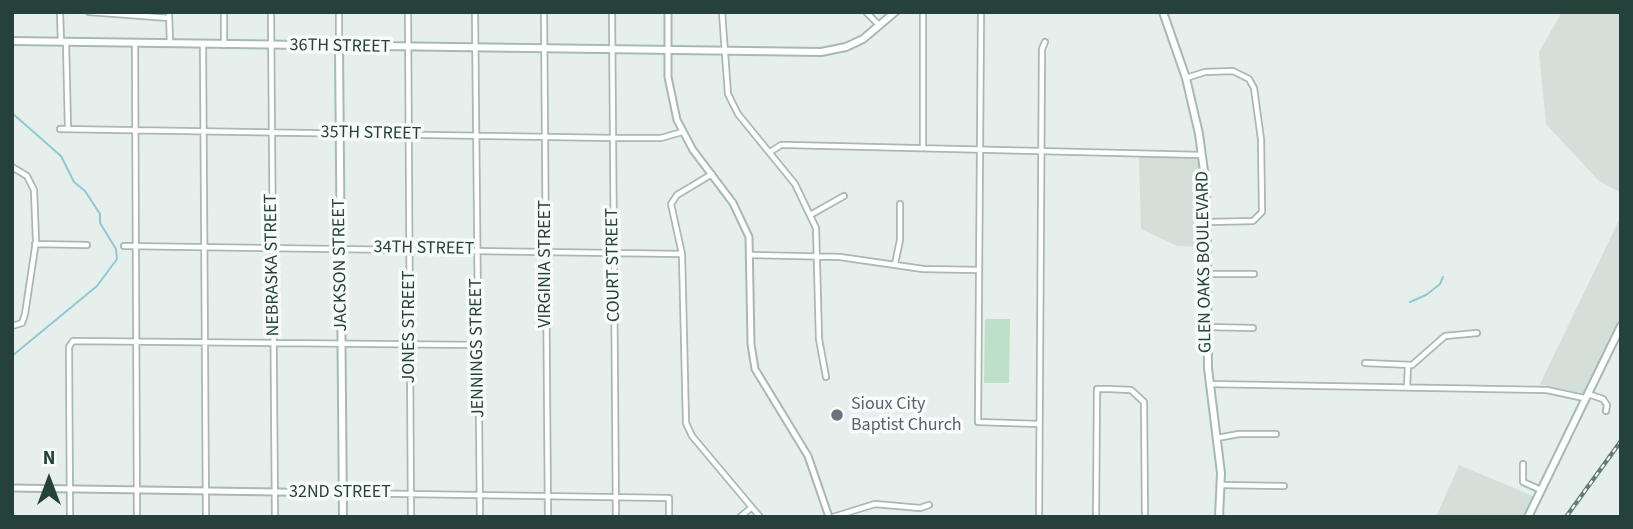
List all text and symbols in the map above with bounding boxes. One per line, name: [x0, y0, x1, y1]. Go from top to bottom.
street label: 36TH STREET: [290, 35, 390, 59]
street label: 35TH STREET: [321, 122, 421, 146]
street label: GLEN OAKS BOULEVARD: [1193, 171, 1217, 353]
street label: NEBRASKA STREET: [261, 193, 285, 337]
street label: JACKSON STREET: [329, 198, 353, 332]
street label: VIRGINIA STREET: [535, 200, 557, 328]
street label: COURT STREET: [602, 208, 626, 322]
street label: 34TH STREET: [374, 237, 474, 261]
street label: JONES STREET: [399, 271, 421, 383]
street label: JENNINGS STREET: [466, 278, 490, 418]
place label: Sioux City Baptist Church: [851, 394, 962, 436]
marker: Sioux City Baptist Church: [829, 407, 845, 423]
north arrow: [14, 445, 84, 515]
text: N: [43, 445, 55, 472]
street label: 32ND STREET: [289, 482, 391, 504]

